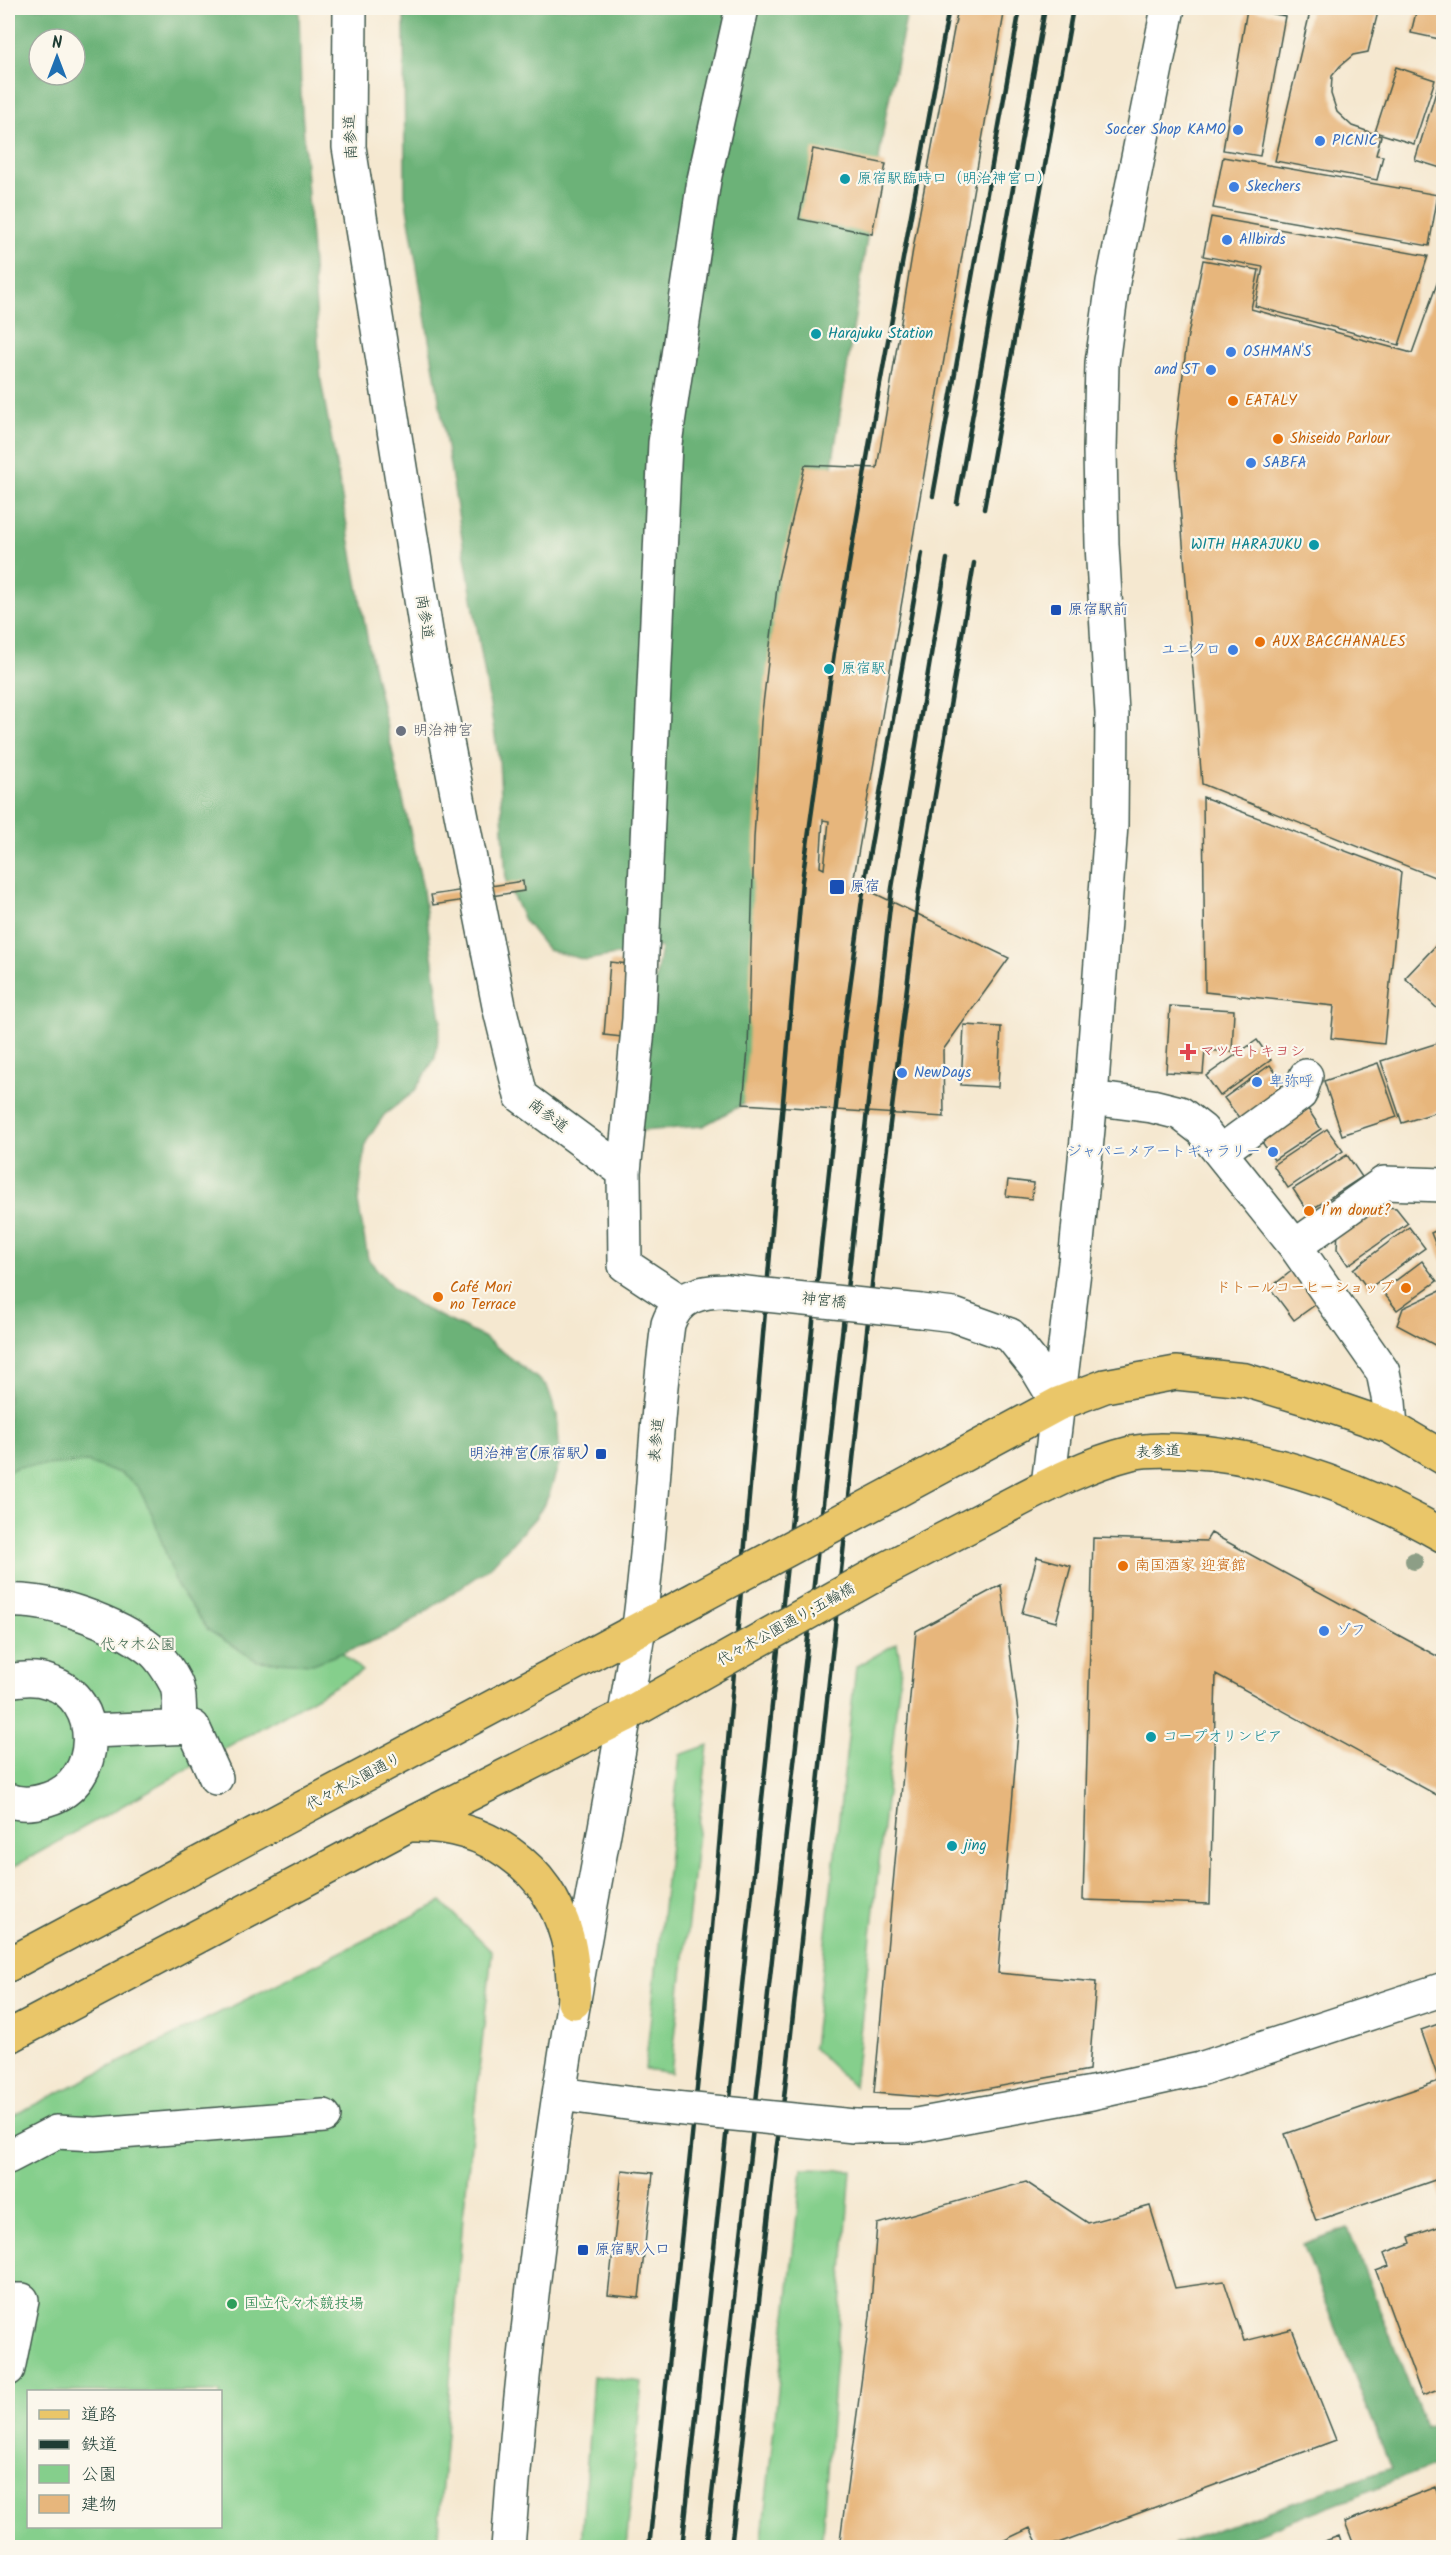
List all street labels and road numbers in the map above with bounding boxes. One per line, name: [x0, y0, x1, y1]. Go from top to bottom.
street label: 南参道: [338, 114, 364, 160]
street label: 南参道: [409, 593, 439, 641]
street label: 南参道: [523, 1093, 573, 1139]
street label: 神宮橋: [800, 1287, 848, 1315]
street label: 表参道: [643, 1417, 671, 1463]
street label: 表参道: [1135, 1439, 1181, 1465]
street label: 代々木公園通り;五輪橋: [713, 1577, 859, 1673]
street label: 代々木公園通り: [302, 1747, 406, 1817]

